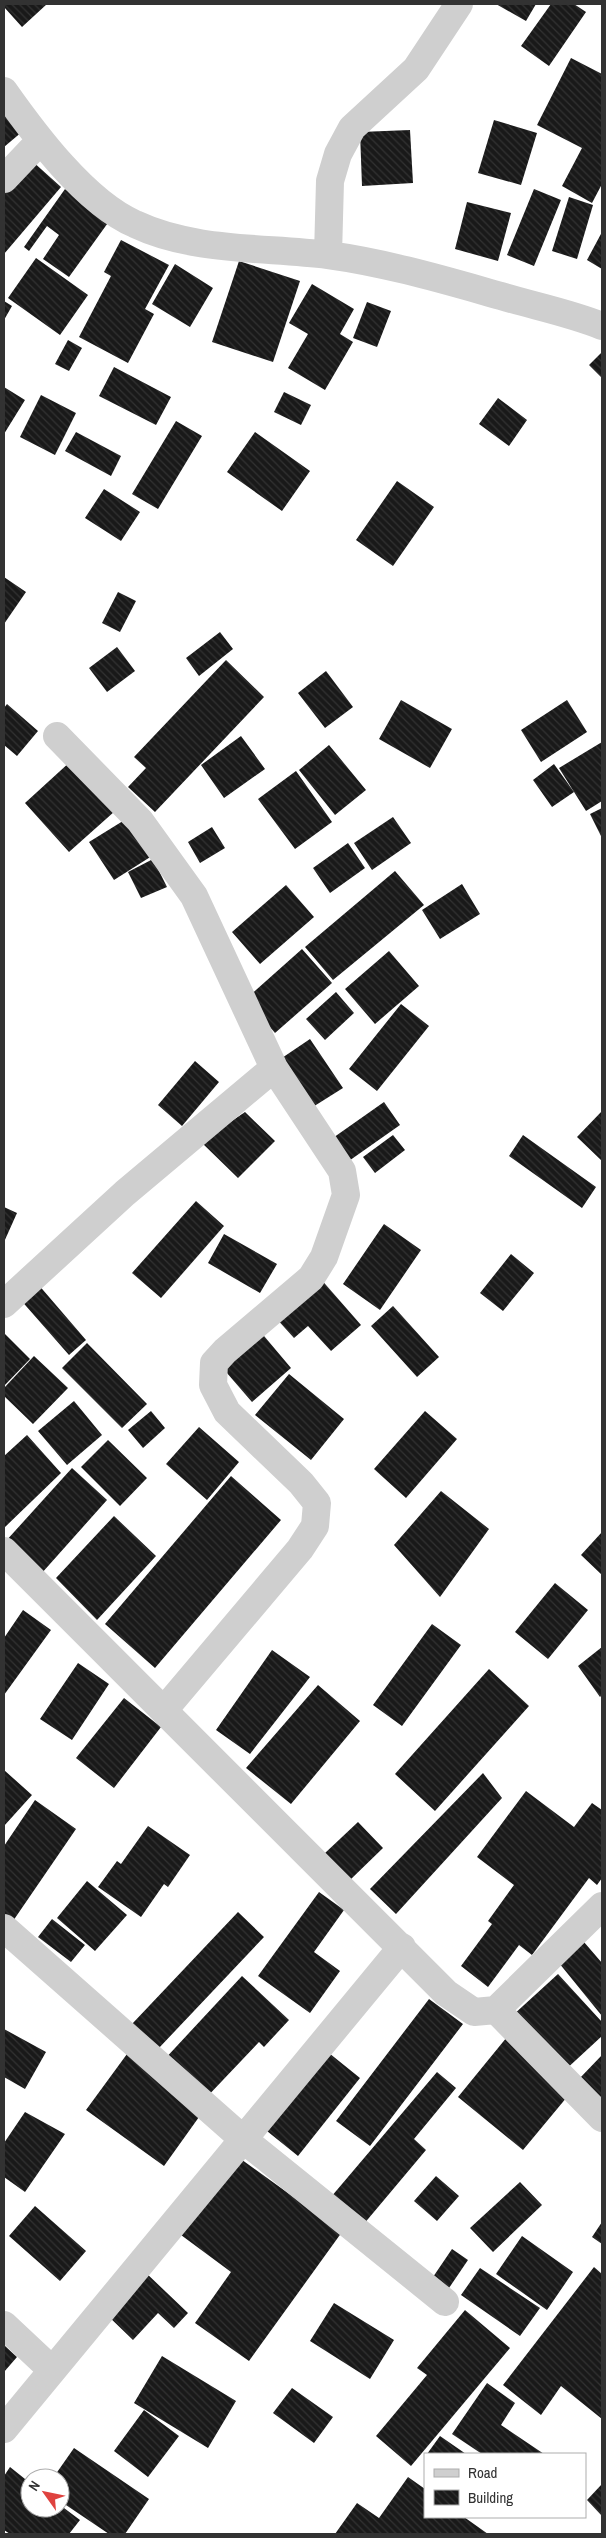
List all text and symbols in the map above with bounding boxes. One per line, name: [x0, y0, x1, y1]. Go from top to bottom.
legend: [424, 2453, 586, 2518]
text: Road: [468, 2462, 497, 2483]
north arrow: [20, 2468, 70, 2518]
text: N: [24, 2478, 44, 2494]
text: Building: [468, 2487, 513, 2508]

